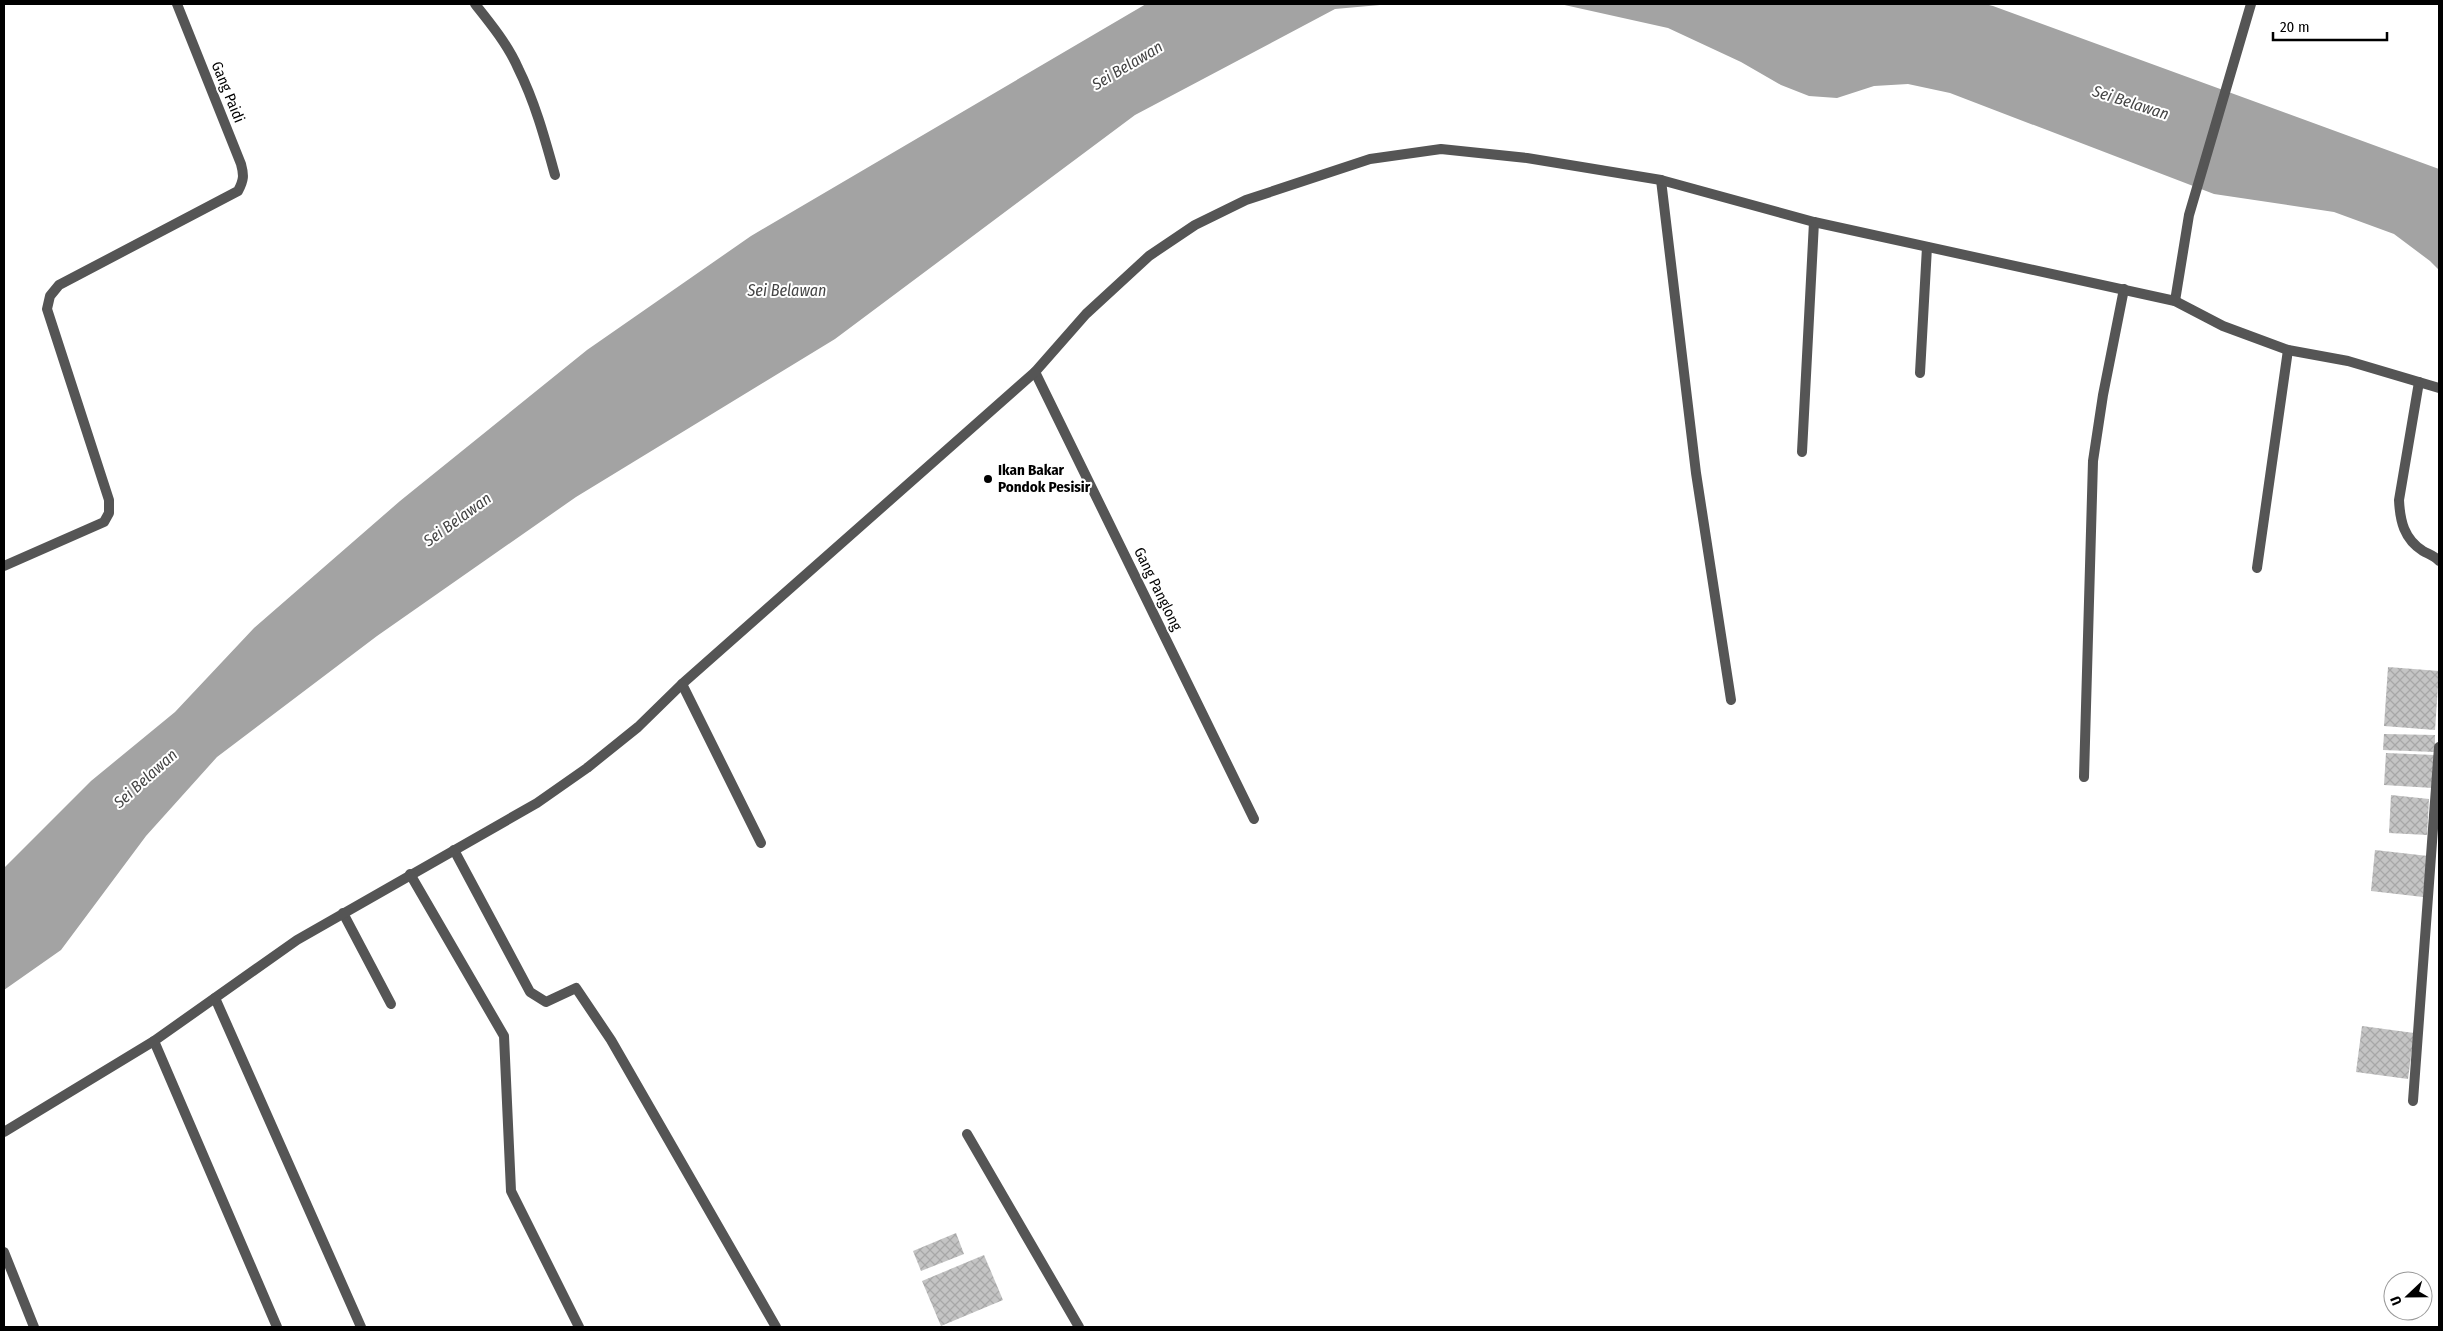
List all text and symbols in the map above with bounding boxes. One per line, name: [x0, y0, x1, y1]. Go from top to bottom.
scale bar: [2273, 10, 2387, 42]
text: 20 m: [2280, 18, 2310, 36]
water label: Sei Belawan: [1088, 37, 1166, 94]
street label: Gang Paidi: [208, 59, 248, 125]
water label: Sei Belawan: [2089, 81, 2171, 124]
water label: Sei Belawan: [747, 281, 826, 300]
place label: Ikan Bakar Pondok Pesisir: [998, 461, 1091, 496]
marker: Ikan Bakar Pondok Pesisir: [982, 473, 994, 485]
water label: Sei Belawan: [419, 489, 495, 551]
street label: Gang Panglong: [1130, 544, 1186, 634]
water label: Sei Belawan: [109, 745, 181, 813]
north arrow: [2383, 1271, 2433, 1321]
text: U: [2387, 1294, 2406, 1308]

